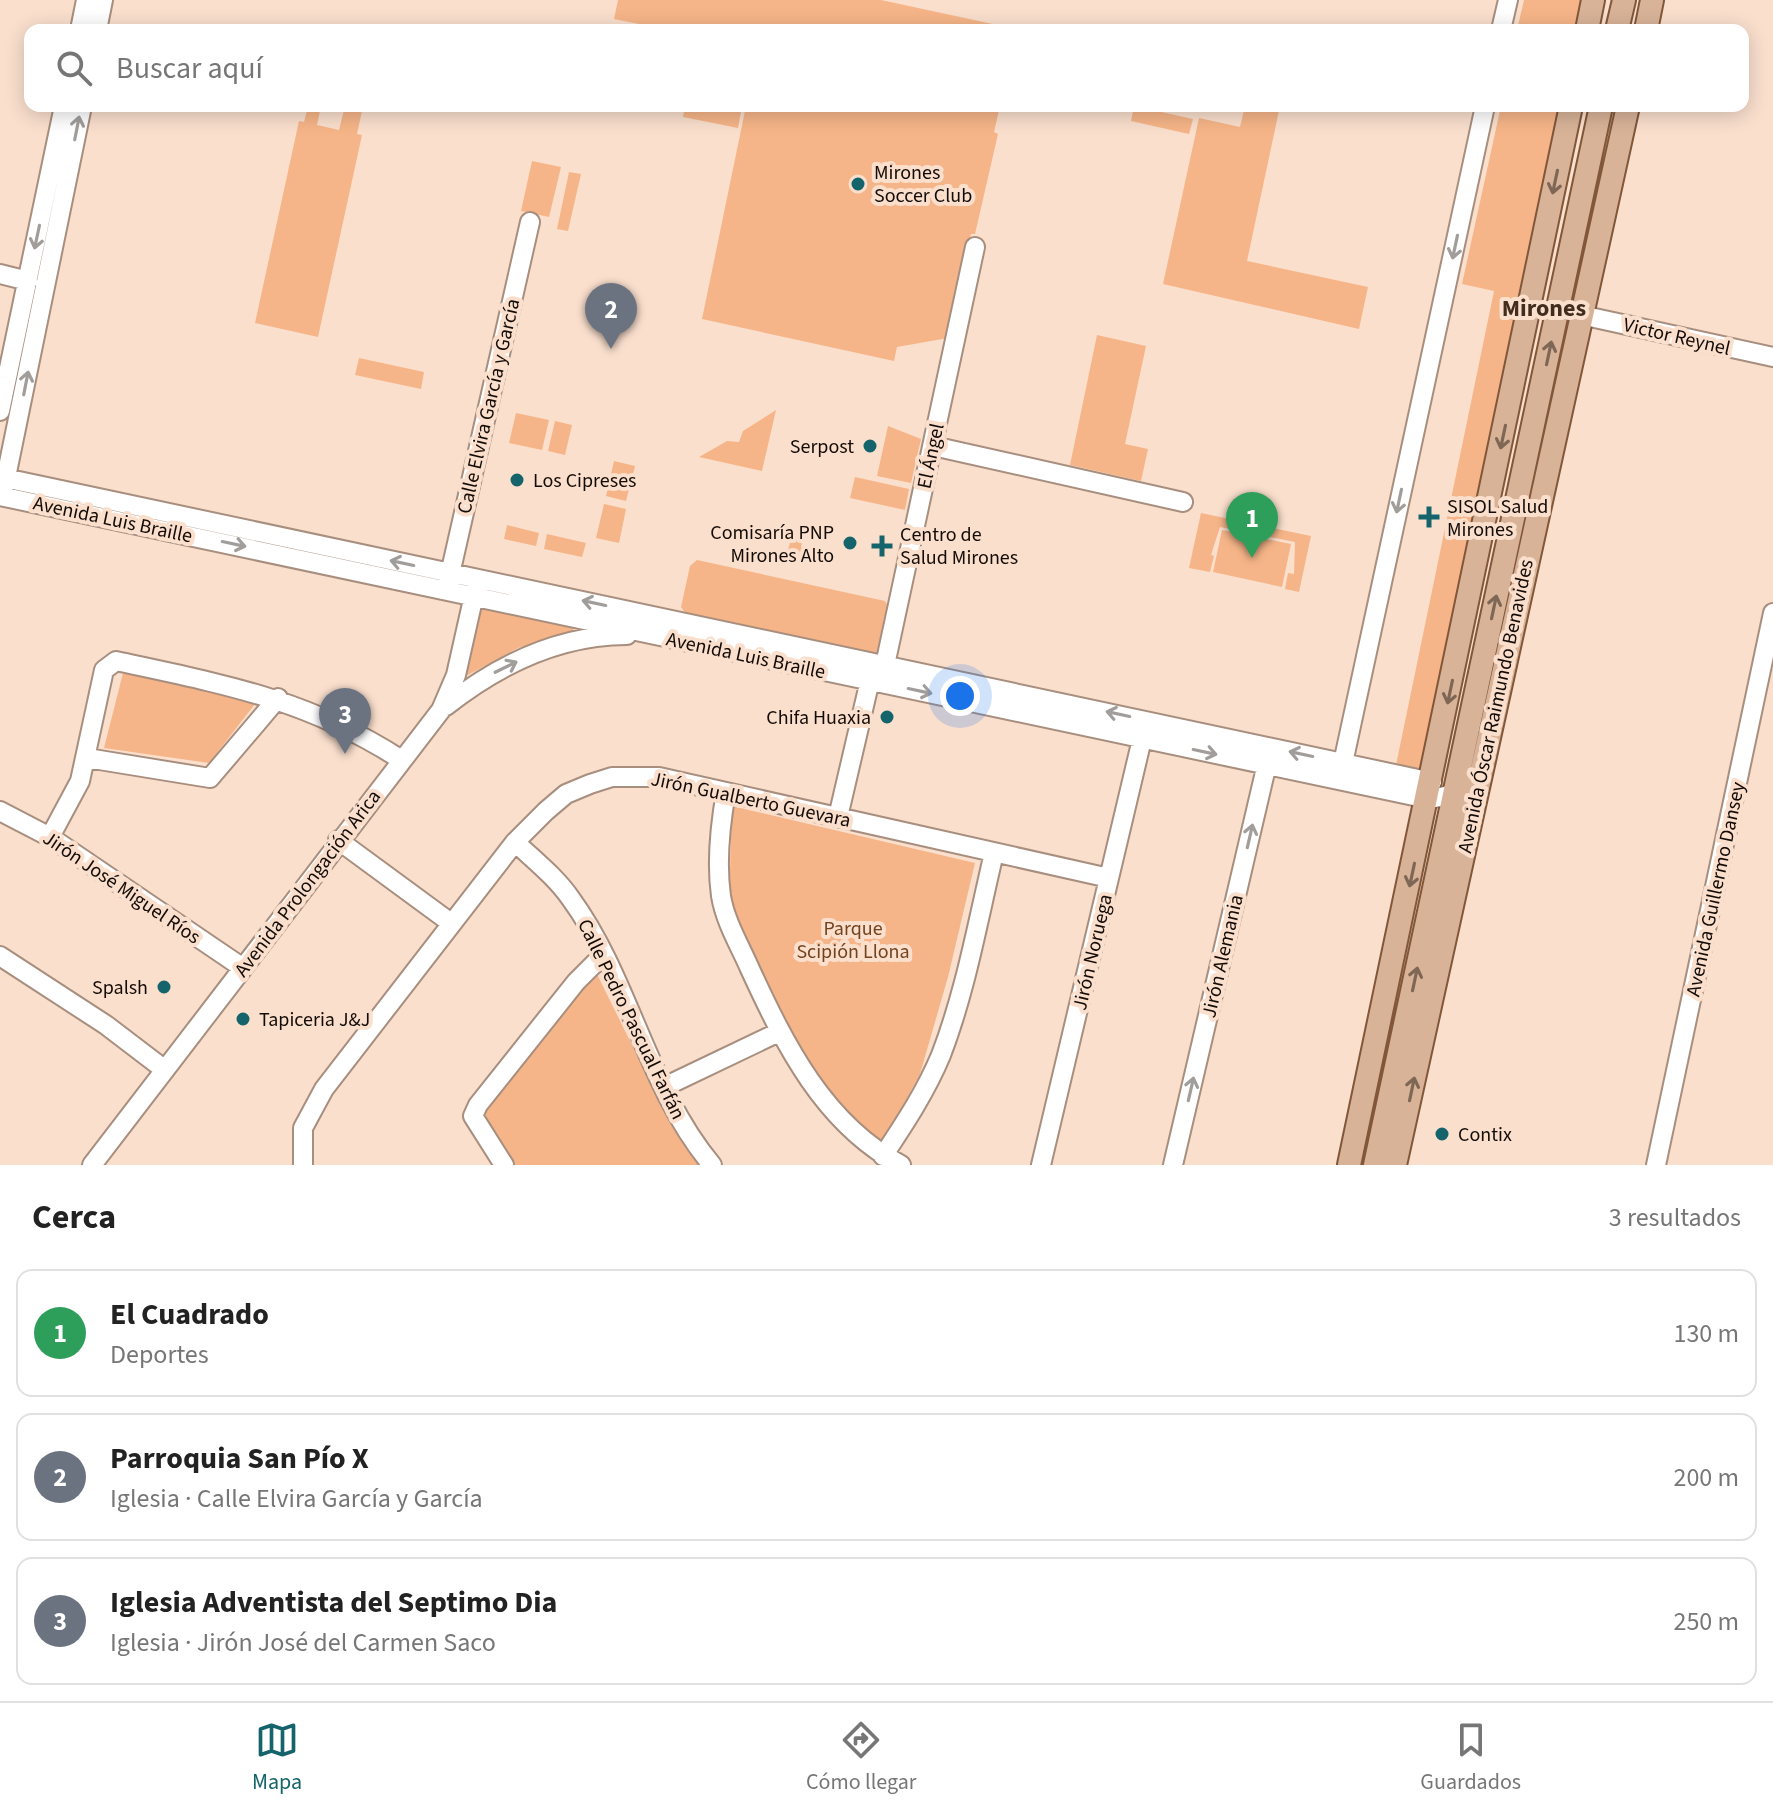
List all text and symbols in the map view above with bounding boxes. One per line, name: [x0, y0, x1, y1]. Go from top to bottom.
search box: [24, 24, 1749, 112]
icon: search: [52, 46, 96, 90]
text: Buscar aquí: [116, 47, 263, 90]
one-way arrow: [70, 116, 85, 142]
place label: Mirones Soccer Club: [874, 159, 972, 210]
one-way arrow: [1547, 169, 1562, 195]
marker: Mirones Soccer Club: [849, 175, 867, 193]
one-way arrow: [29, 224, 44, 250]
one-way arrow: [1446, 233, 1461, 259]
pin: 2: [585, 283, 637, 349]
district label: Mirones: [1502, 291, 1586, 326]
street label: Calle Elvira García y García: [451, 296, 527, 517]
street label: Victor Reynel: [1621, 311, 1733, 363]
one-way arrow: [1542, 340, 1557, 366]
one-way arrow: [19, 371, 34, 396]
street label: El Ángel: [910, 421, 952, 492]
one-way arrow: [1495, 424, 1510, 449]
place label: Serpost: [790, 433, 854, 461]
marker: Serpost: [861, 437, 879, 455]
place label: Los Cipreses: [533, 467, 636, 495]
marker: Los Cipreses: [508, 471, 526, 489]
one-way arrow: [1391, 487, 1406, 513]
street label: Avenida Luis Braille: [31, 489, 195, 551]
pin: 1: [1226, 492, 1278, 558]
place label: SISOL Salud Mirones: [1447, 493, 1548, 544]
marker: SISOL Salud Mirones: [1418, 506, 1440, 528]
place label: Comisaría PNP Mirones Alto: [710, 519, 834, 570]
place label: Centro de Salud Mirones: [900, 521, 1018, 572]
marker: Comisaría PNP Mirones Alto: [841, 534, 859, 552]
marker: Centro de Salud Mirones: [871, 535, 893, 557]
one-way arrow: [220, 537, 246, 552]
one-way arrow: [389, 555, 415, 570]
street label: Avenida Óscar Raimundo Benavides: [1451, 557, 1541, 856]
one-way arrow: [582, 595, 607, 610]
one-way arrow: [1487, 595, 1502, 620]
street label: Avenida Luis Braille: [664, 625, 828, 687]
one-way arrow: [493, 659, 517, 674]
your location: [940, 676, 980, 716]
one-way arrow: [1442, 678, 1457, 704]
one-way arrow: [907, 684, 933, 699]
pin: 3: [319, 688, 371, 754]
place label: Chifa Huaxia: [766, 704, 871, 732]
one-way arrow: [1105, 706, 1131, 721]
marker: Chifa Huaxia: [878, 708, 896, 726]
one-way arrow: [1191, 745, 1217, 760]
one-way arrow: [1288, 746, 1314, 761]
street label: Jirón Gualberto Guevara: [648, 765, 853, 835]
street label: Avenida Guillermo Dansey: [1680, 779, 1753, 999]
street label: Avenida Prolongación Arica: [228, 784, 388, 983]
one-way arrow: [1243, 824, 1258, 849]
street label: Jirón José Miguel Ríos: [37, 825, 206, 951]
one-way arrow: [1404, 862, 1419, 887]
street label: Jirón Noruega: [1066, 891, 1120, 1013]
street label: Jirón Alemania: [1195, 892, 1251, 1021]
street label: Calle Pedro Pascual Farfán: [570, 914, 692, 1124]
park label: Parque Scipión Llona: [796, 915, 910, 966]
one-way arrow: [1408, 967, 1423, 992]
place label: Spalsh: [92, 974, 148, 1002]
marker: Spalsh: [155, 978, 173, 996]
place label: Tapiceria J&J: [259, 1006, 370, 1034]
marker: Tapiceria J&J: [234, 1010, 252, 1028]
one-way arrow: [1405, 1076, 1420, 1102]
one-way arrow: [1184, 1077, 1199, 1102]
place label: Contix: [1458, 1121, 1512, 1149]
marker: Contix: [1433, 1125, 1451, 1143]
text: Cerca: [32, 1193, 116, 1242]
text: 3 resultados: [1609, 1199, 1741, 1236]
text: El Cuadrado: [110, 1293, 269, 1336]
text: 1: [53, 1315, 67, 1352]
text: 130 m: [1673, 1315, 1739, 1352]
text: Deportes: [110, 1336, 209, 1373]
text: Parroquia San Pío X: [110, 1437, 369, 1480]
text: 2: [53, 1459, 67, 1496]
text: 200 m: [1673, 1459, 1739, 1496]
text: Iglesia · Calle Elvira García y García: [110, 1480, 483, 1517]
text: Iglesia Adventista del Septimo Dia: [110, 1581, 557, 1624]
text: 3: [53, 1603, 67, 1640]
text: 250 m: [1673, 1603, 1739, 1640]
text: Iglesia · Jirón José del Carmen Saco: [110, 1624, 496, 1661]
tab: Mapa: [252, 1718, 302, 1798]
tab: Cómo llegar: [806, 1718, 916, 1798]
tab: Guardados: [1420, 1718, 1521, 1798]

